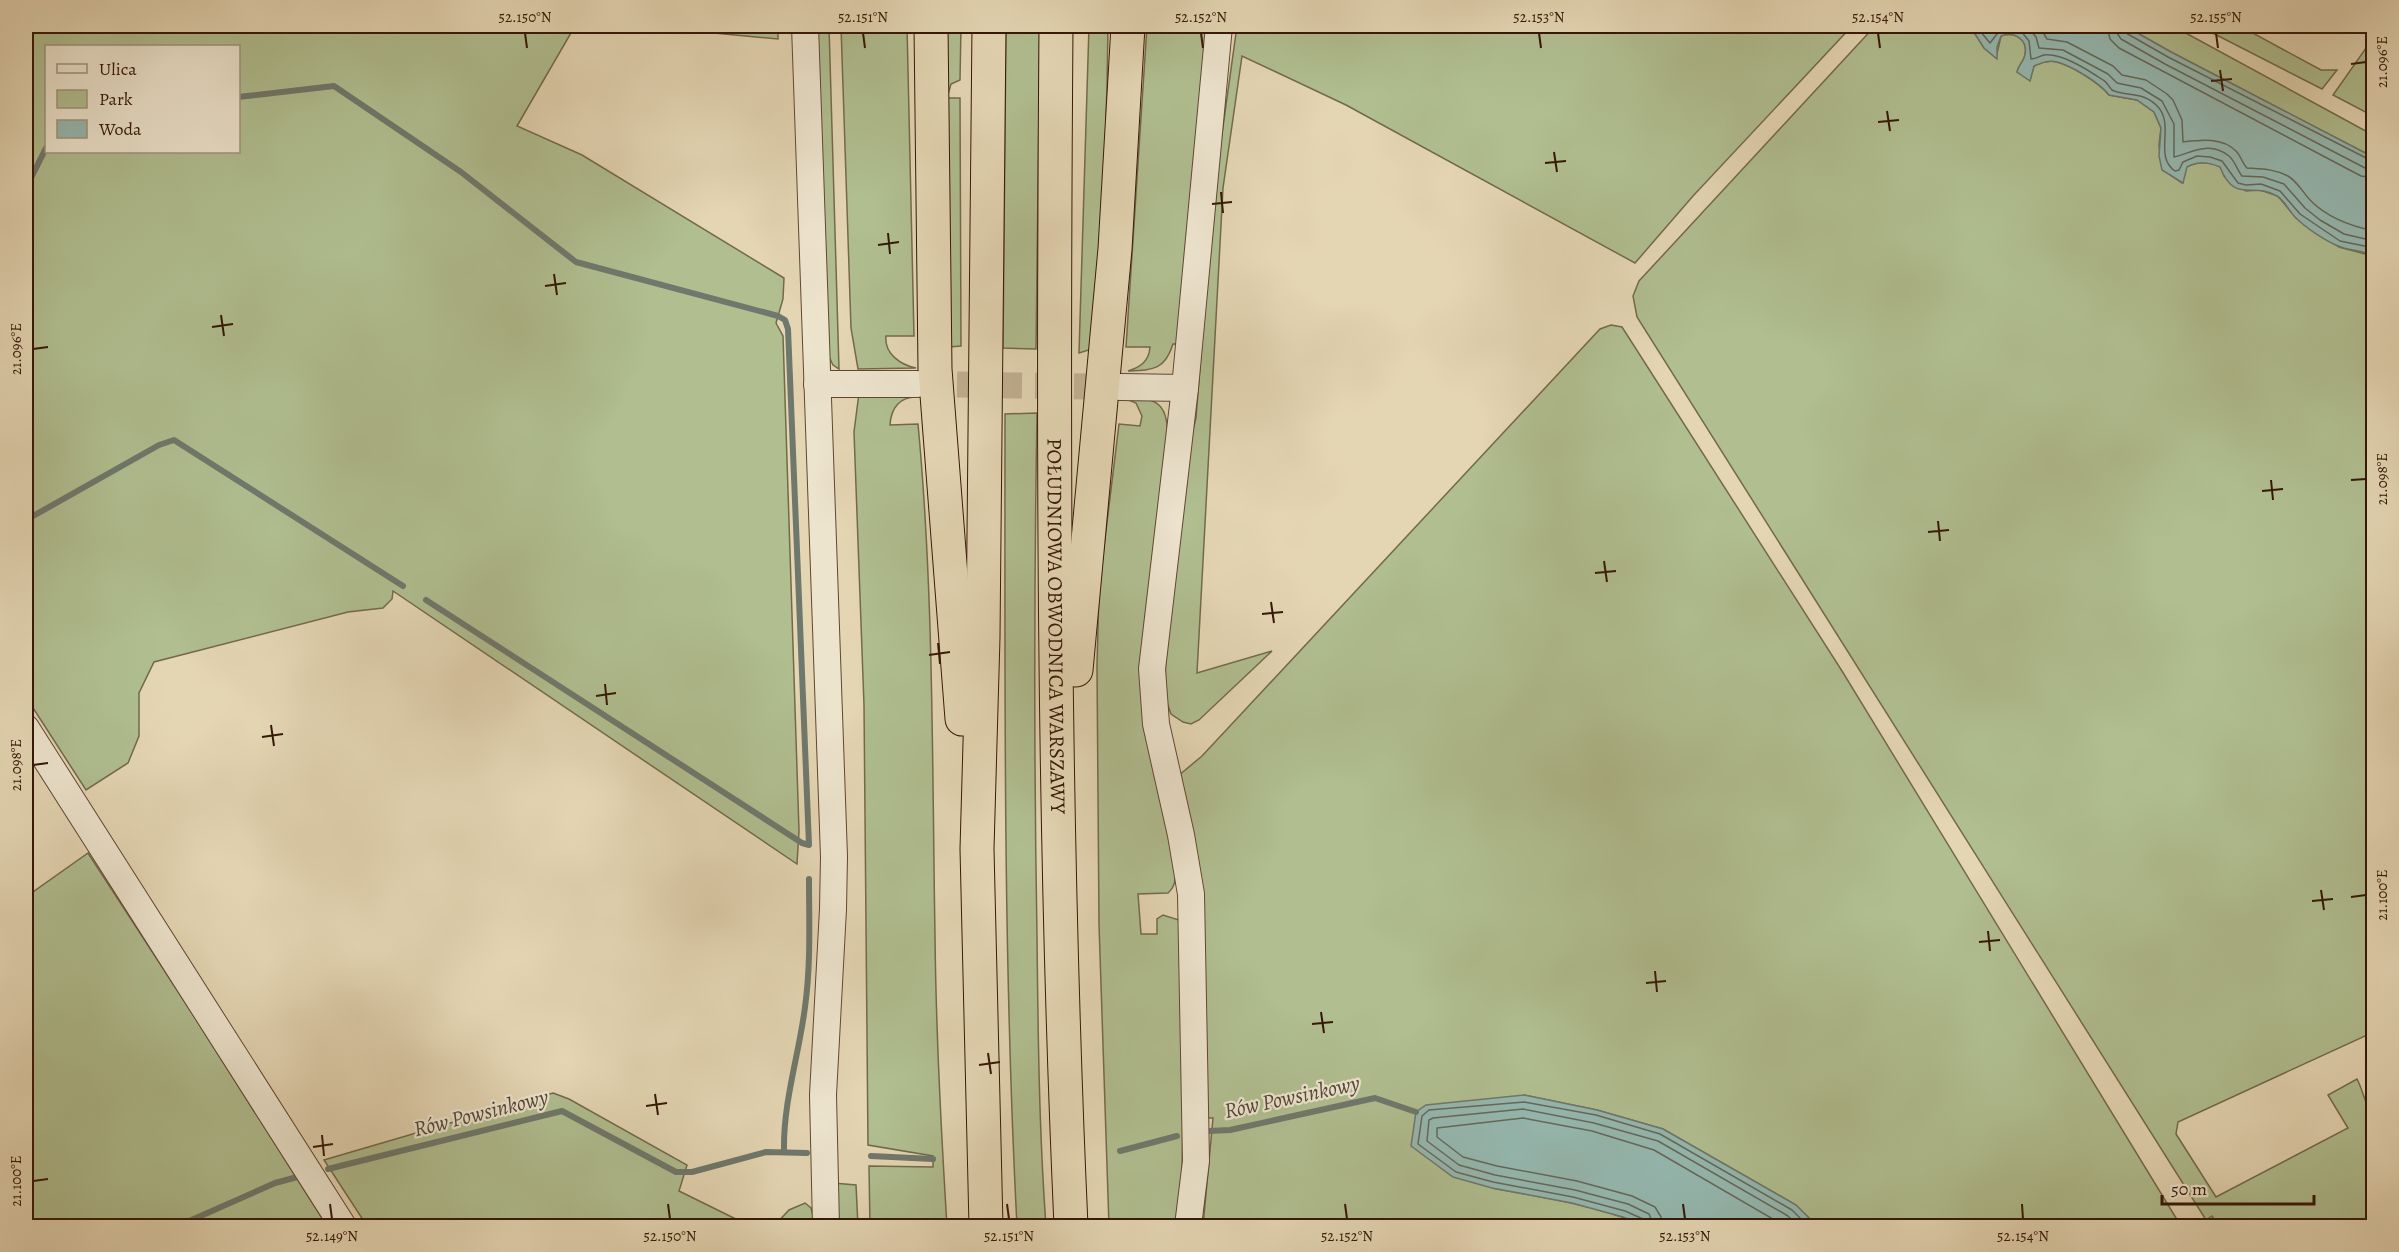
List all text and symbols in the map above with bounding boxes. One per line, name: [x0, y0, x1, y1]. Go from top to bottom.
text: 52.150°N: [498, 7, 552, 27]
text: 52.151°N: [838, 7, 888, 27]
text: 52.152°N: [1175, 7, 1227, 27]
text: 52.153°N: [1513, 7, 1565, 27]
text: 52.154°N: [1852, 7, 1904, 27]
text: 52.155°N: [2190, 7, 2242, 27]
text: 21.096°E: [2372, 36, 2392, 88]
legend: [45, 45, 240, 153]
text: Ulica: [99, 57, 137, 81]
text: Park: [99, 87, 133, 111]
text: Woda: [98, 117, 142, 141]
text: 21.096°E: [6, 323, 26, 375]
street label: POŁUDNIOWA OBWODNICA WARSZAWY: [1041, 438, 1072, 815]
text: 21.098°E: [2372, 453, 2392, 505]
text: 21.098°E: [6, 739, 26, 791]
text: 21.100°E: [2372, 869, 2392, 921]
water label: Rów Powsinkowy: [1221, 1068, 1363, 1126]
water label: Rów Powsinkowy: [410, 1082, 552, 1144]
text: 21.100°E: [6, 1155, 26, 1207]
scale bar: [2162, 1168, 2314, 1206]
text: 50 m: [2171, 1177, 2207, 1201]
text: 52.149°N: [306, 1226, 358, 1246]
text: 52.150°N: [643, 1226, 697, 1246]
text: 52.151°N: [984, 1226, 1034, 1246]
text: 52.152°N: [1321, 1226, 1373, 1246]
text: 52.153°N: [1659, 1226, 1711, 1246]
text: 52.154°N: [1997, 1226, 2049, 1246]

